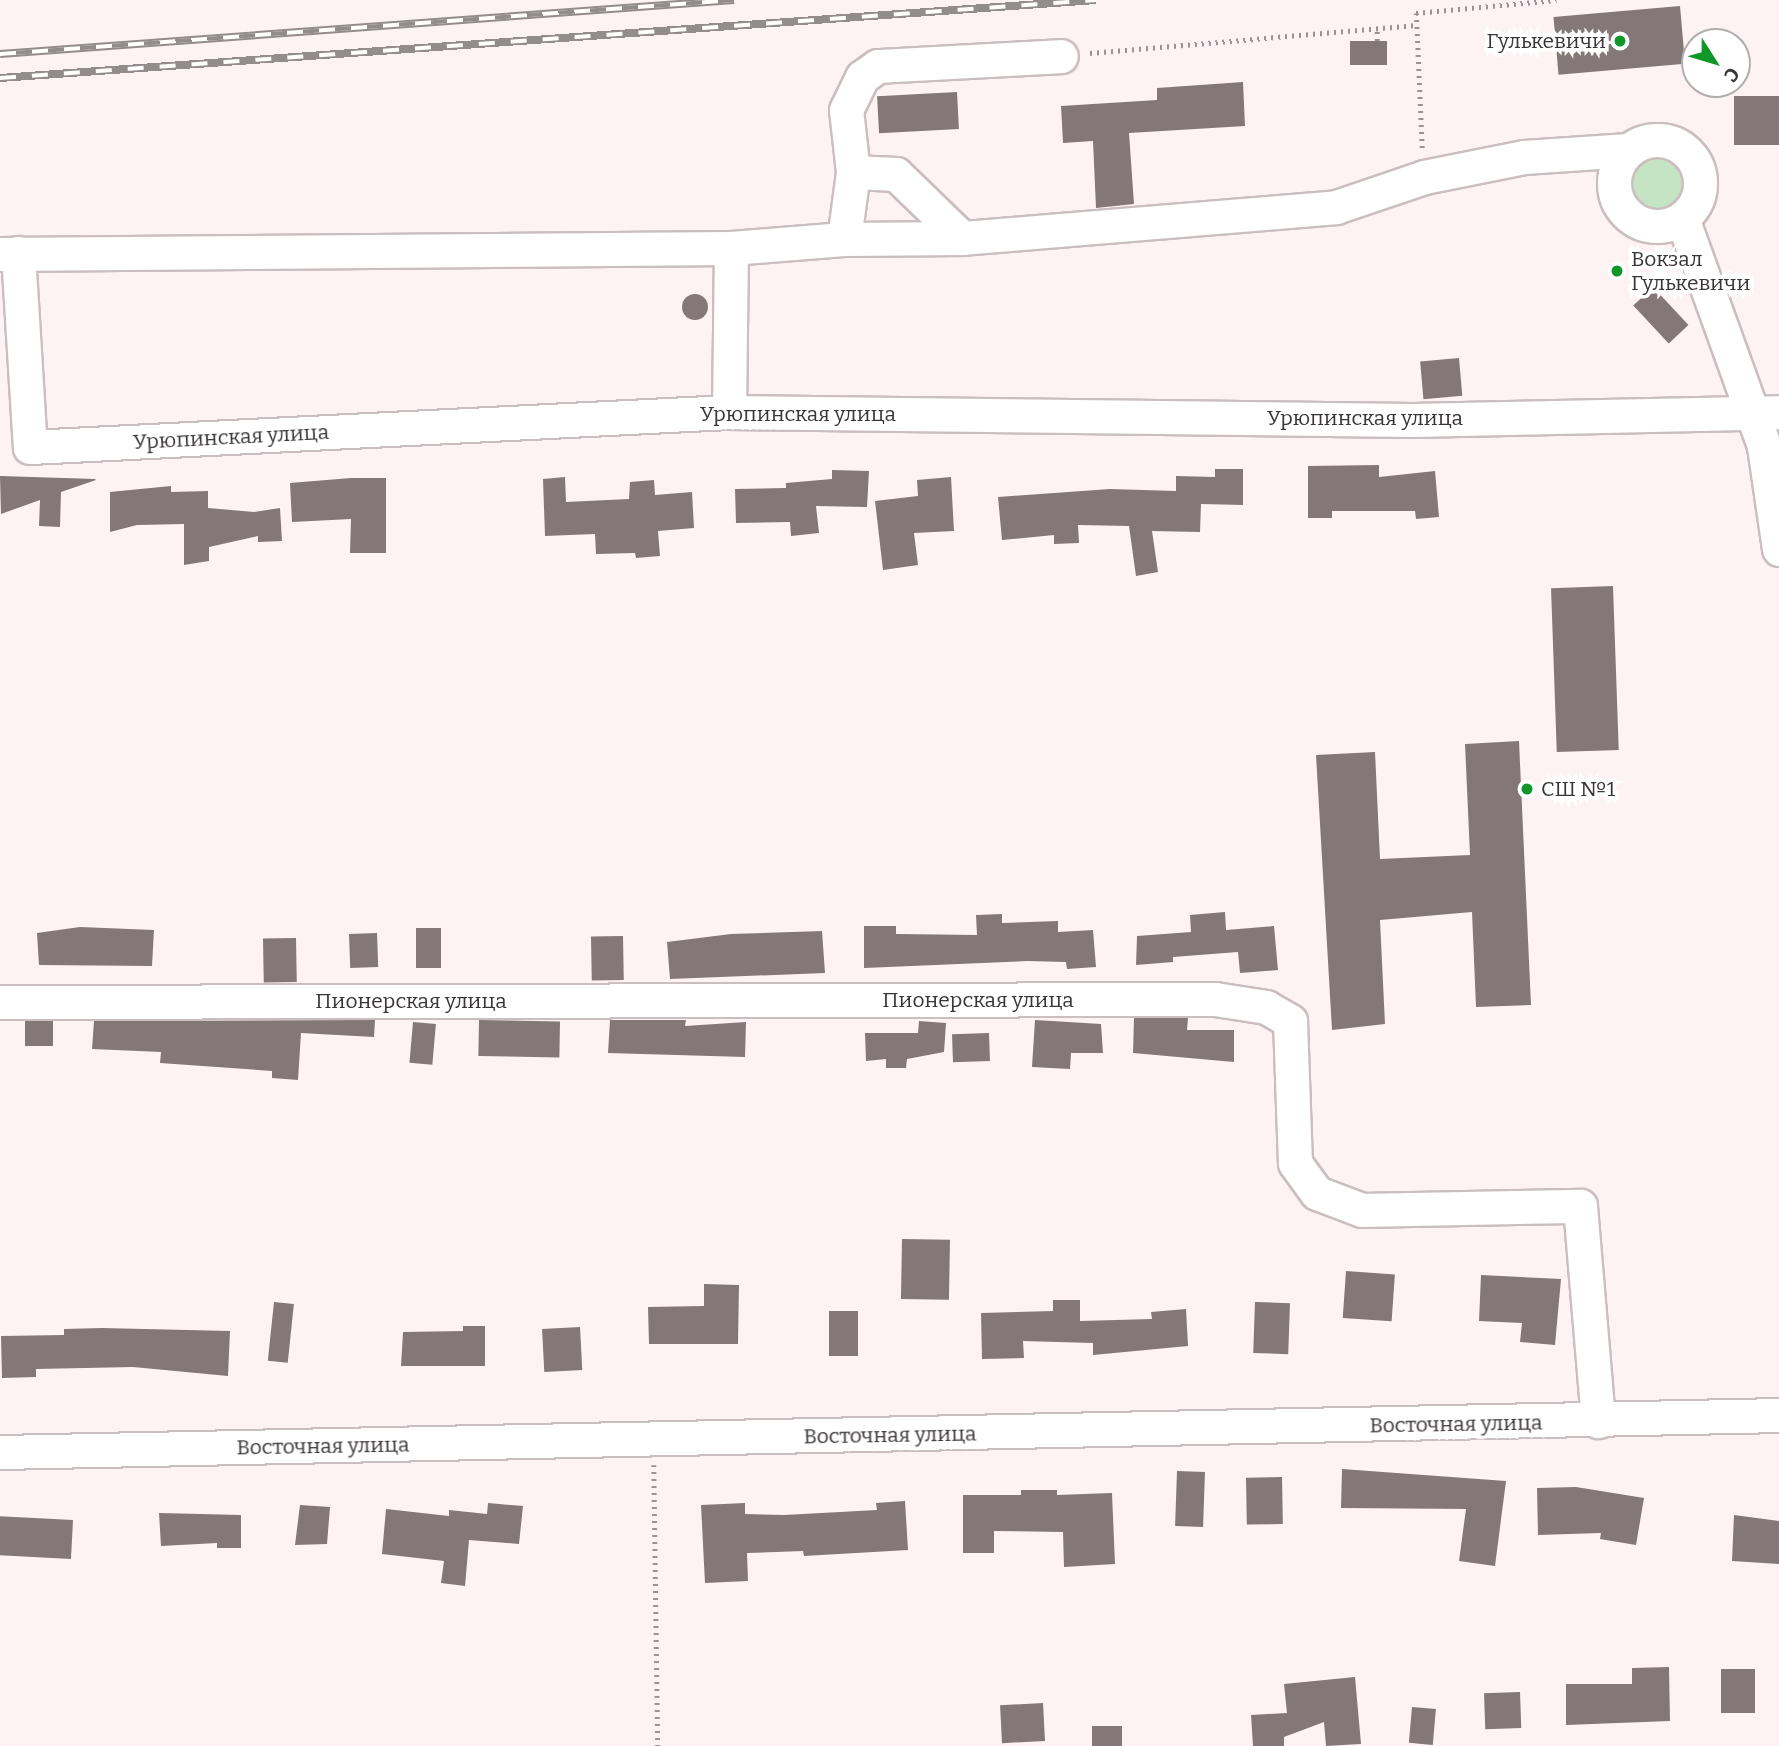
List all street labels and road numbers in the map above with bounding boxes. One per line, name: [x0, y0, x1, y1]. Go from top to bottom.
street label: Урюпинская улица: [700, 401, 896, 427]
street label: Урюпинская улица: [1267, 405, 1463, 431]
street label: Урюпинская улица: [132, 419, 330, 455]
street label: Пионерская улица: [882, 987, 1074, 1013]
street label: Пионерская улица: [315, 988, 507, 1014]
street label: Восточная улица: [1369, 1410, 1543, 1438]
street label: Восточная улица: [803, 1421, 977, 1449]
street label: Восточная улица: [236, 1432, 410, 1460]

